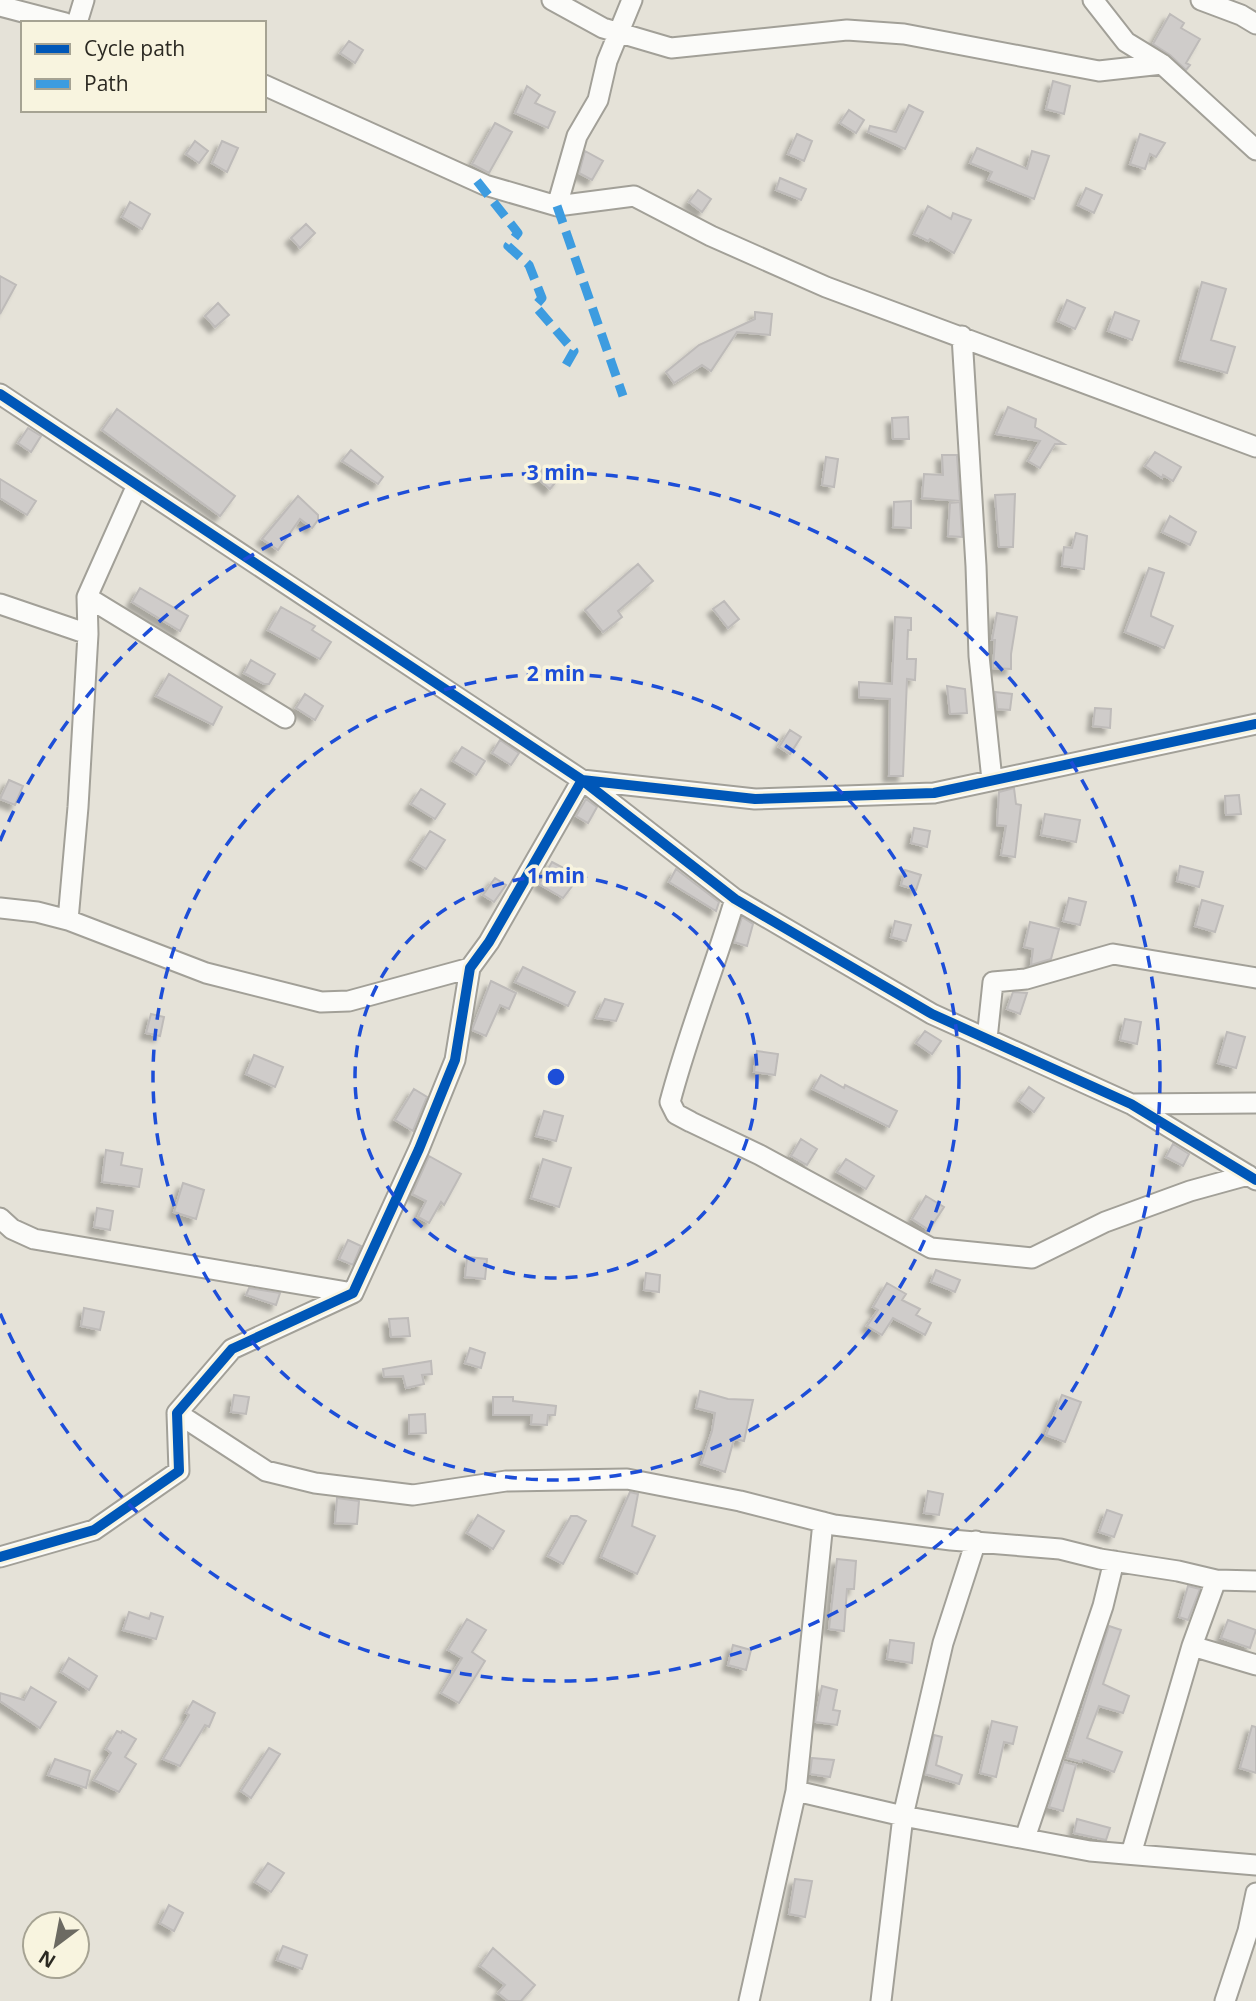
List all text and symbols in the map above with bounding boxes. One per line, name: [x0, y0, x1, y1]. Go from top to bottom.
legend: [21, 21, 266, 112]
text: Cycle path: [84, 34, 185, 62]
text: Path: [84, 69, 129, 97]
text: 3 min: [527, 458, 585, 486]
text: 2 min: [527, 659, 585, 687]
text: 1 min: [527, 861, 585, 889]
centre of rings: [544, 1065, 568, 1089]
north arrow: [21, 1910, 91, 1980]
text: N: [34, 1944, 60, 1975]

